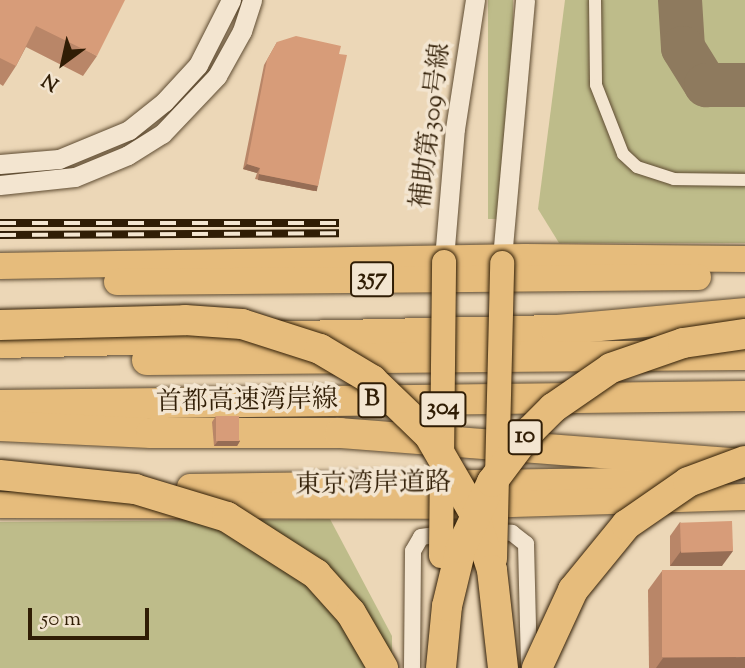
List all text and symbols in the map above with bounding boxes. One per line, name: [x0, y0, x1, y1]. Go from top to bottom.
north arrow: [28, 28, 98, 98]
street label: 補助第309号線: [406, 41, 458, 211]
text: N: [38, 66, 65, 96]
road number: 357: [349, 258, 395, 300]
road number: B: [356, 380, 388, 421]
street label: 首都高速湾岸線: [156, 385, 338, 419]
road number: 304: [418, 388, 467, 430]
road number: 10: [508, 416, 542, 458]
street label: 東京湾岸道路: [295, 468, 451, 502]
scale bar: [32, 594, 152, 638]
text: 50 m: [41, 605, 81, 635]

